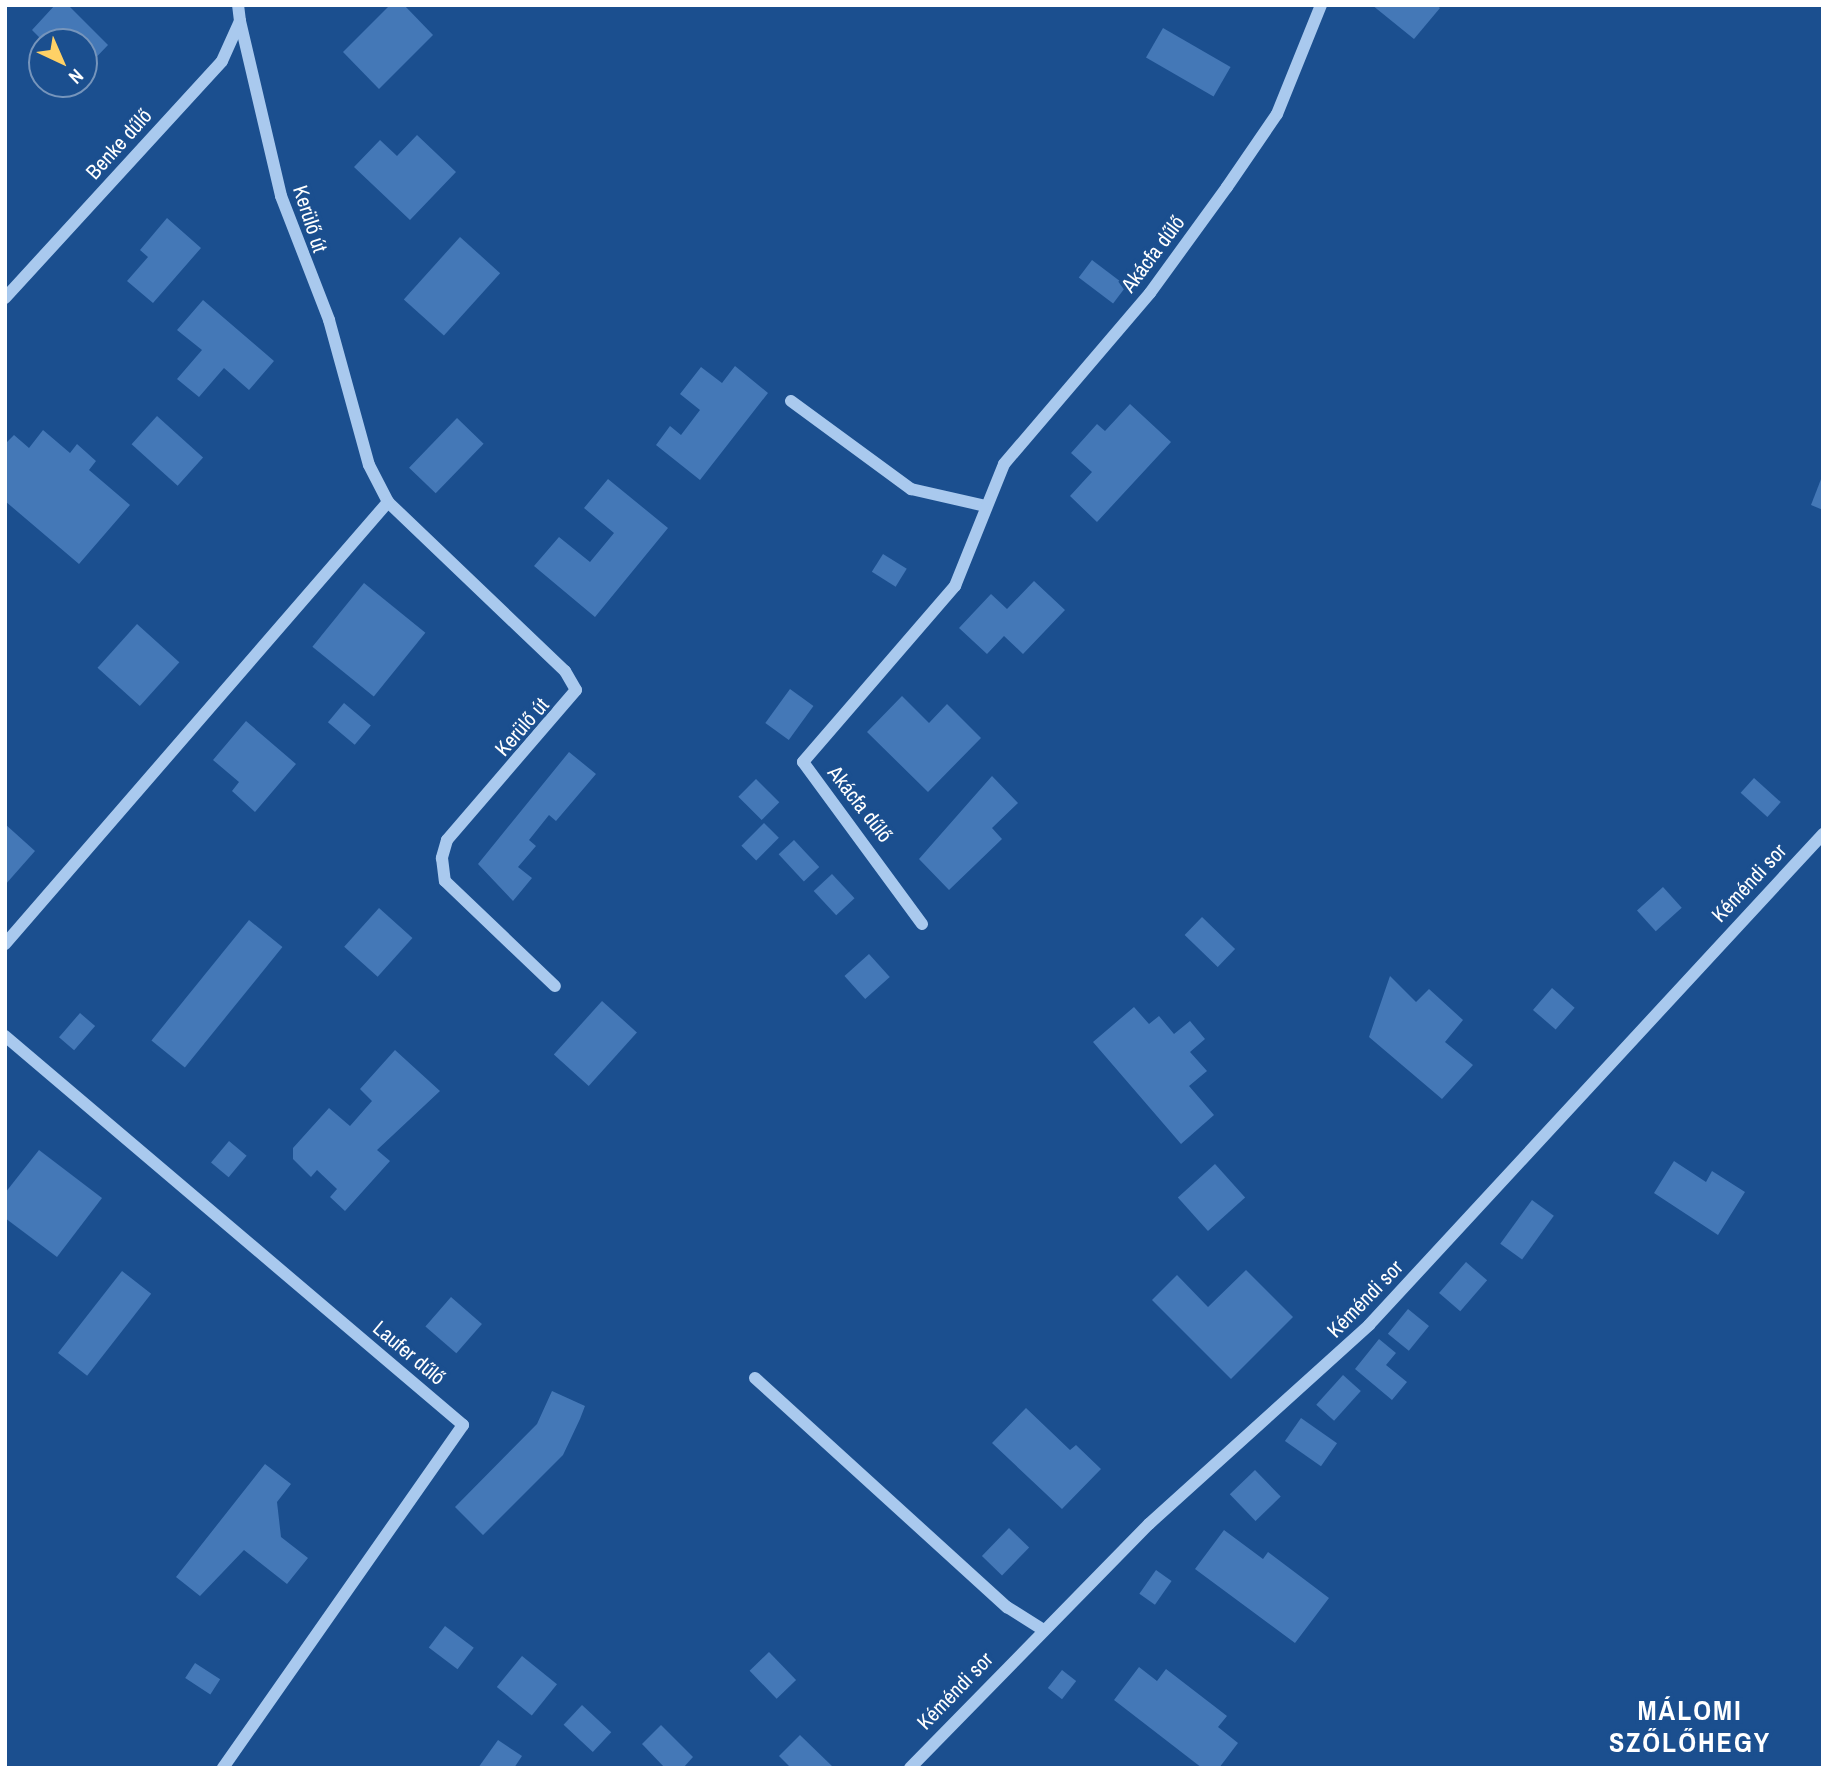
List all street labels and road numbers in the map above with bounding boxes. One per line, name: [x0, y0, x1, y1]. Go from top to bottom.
street label: Benke dűlő: [81, 104, 157, 184]
street label: Kerülő út: [287, 182, 333, 256]
street label: Akácfa dűlő: [1116, 210, 1190, 298]
street label: Kerülő út: [490, 693, 554, 761]
street label: Akácfa dűlő: [822, 761, 898, 847]
street label: Kéméndi sor: [1706, 839, 1792, 927]
street label: Kéméndi sor: [1322, 1255, 1408, 1343]
street label: Laufer dűlő: [368, 1316, 450, 1390]
street label: Kéméndi sor: [912, 1647, 998, 1735]

